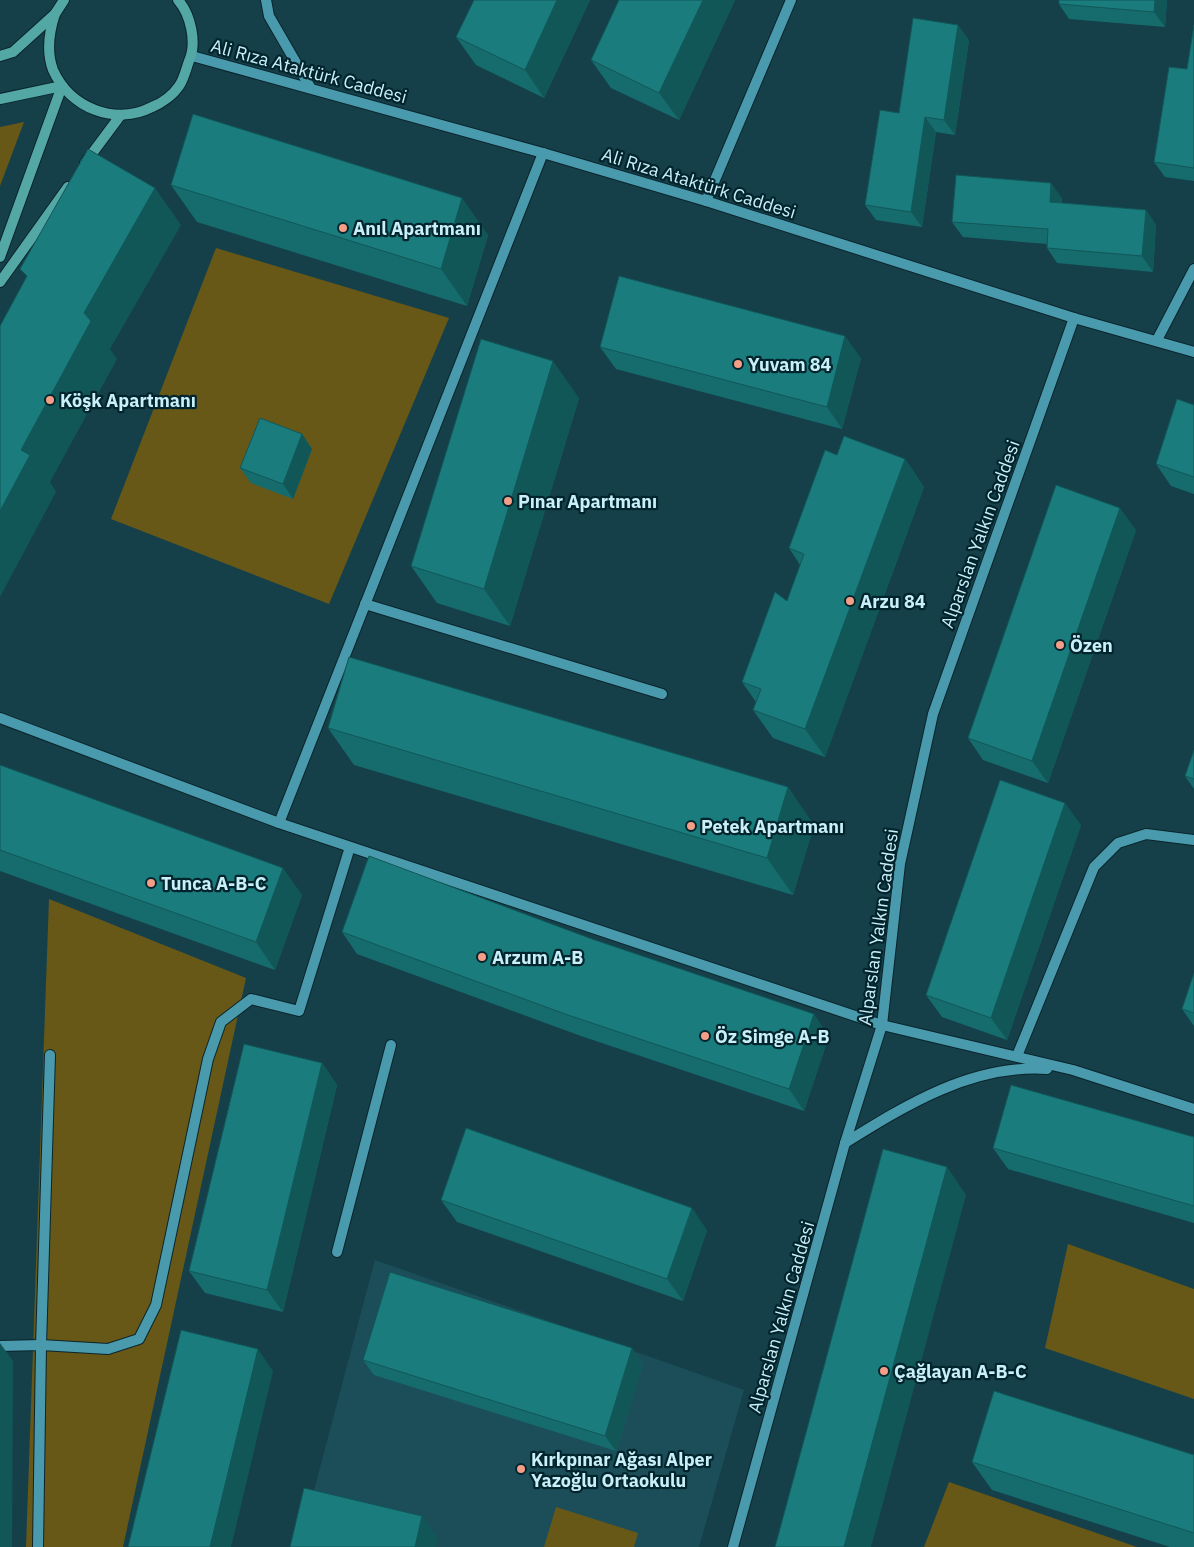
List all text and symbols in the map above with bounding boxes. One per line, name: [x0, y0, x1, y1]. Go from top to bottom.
street label: Ali Rıza Ataktürk Caddesi: [209, 34, 409, 108]
street label: Ali Rıza Ataktürk Caddesi: [599, 142, 799, 224]
place label: Anıl Apartmanı: [353, 217, 481, 240]
marker: Anıl Apartmanı: [337, 222, 349, 234]
place label: Yuvam 84: [748, 353, 832, 376]
marker: Yuvam 84: [732, 358, 744, 370]
place label: Köşk Apartmanı: [60, 389, 196, 412]
marker: Köşk Apartmanı: [44, 394, 56, 406]
street label: Alparslan Yalkın Caddesi: [935, 437, 1025, 631]
place label: Pınar Apartmanı: [518, 490, 657, 513]
marker: Pınar Apartmanı: [502, 495, 514, 507]
place label: Arzu 84: [860, 590, 926, 613]
marker: Arzu 84: [844, 595, 856, 607]
place label: Özen: [1070, 634, 1113, 657]
marker: Özen: [1054, 639, 1066, 651]
place label: Petek Apartmanı: [701, 815, 844, 838]
marker: Petek Apartmanı: [685, 820, 697, 832]
street label: Alparslan Yalkın Caddesi: [853, 827, 903, 1027]
place label: Tunca A-B-C: [161, 872, 267, 895]
marker: Tunca A-B-C: [145, 877, 157, 889]
place label: Arzum A-B: [492, 946, 583, 969]
marker: Arzum A-B: [476, 951, 488, 963]
place label: Öz Simge A-B: [715, 1025, 829, 1048]
marker: Öz Simge A-B: [699, 1030, 711, 1042]
street label: Alparslan Yalkın Caddesi: [743, 1218, 819, 1416]
place label: Çağlayan A-B-C: [894, 1360, 1027, 1383]
marker: Çağlayan A-B-C: [878, 1365, 890, 1377]
place label: Kırkpınar Ağası Alper Yazoğlu Ortaokulu: [531, 1448, 712, 1492]
marker: Kırkpınar Ağası Alper Yazoğlu Ortaokulu: [515, 1463, 527, 1475]

